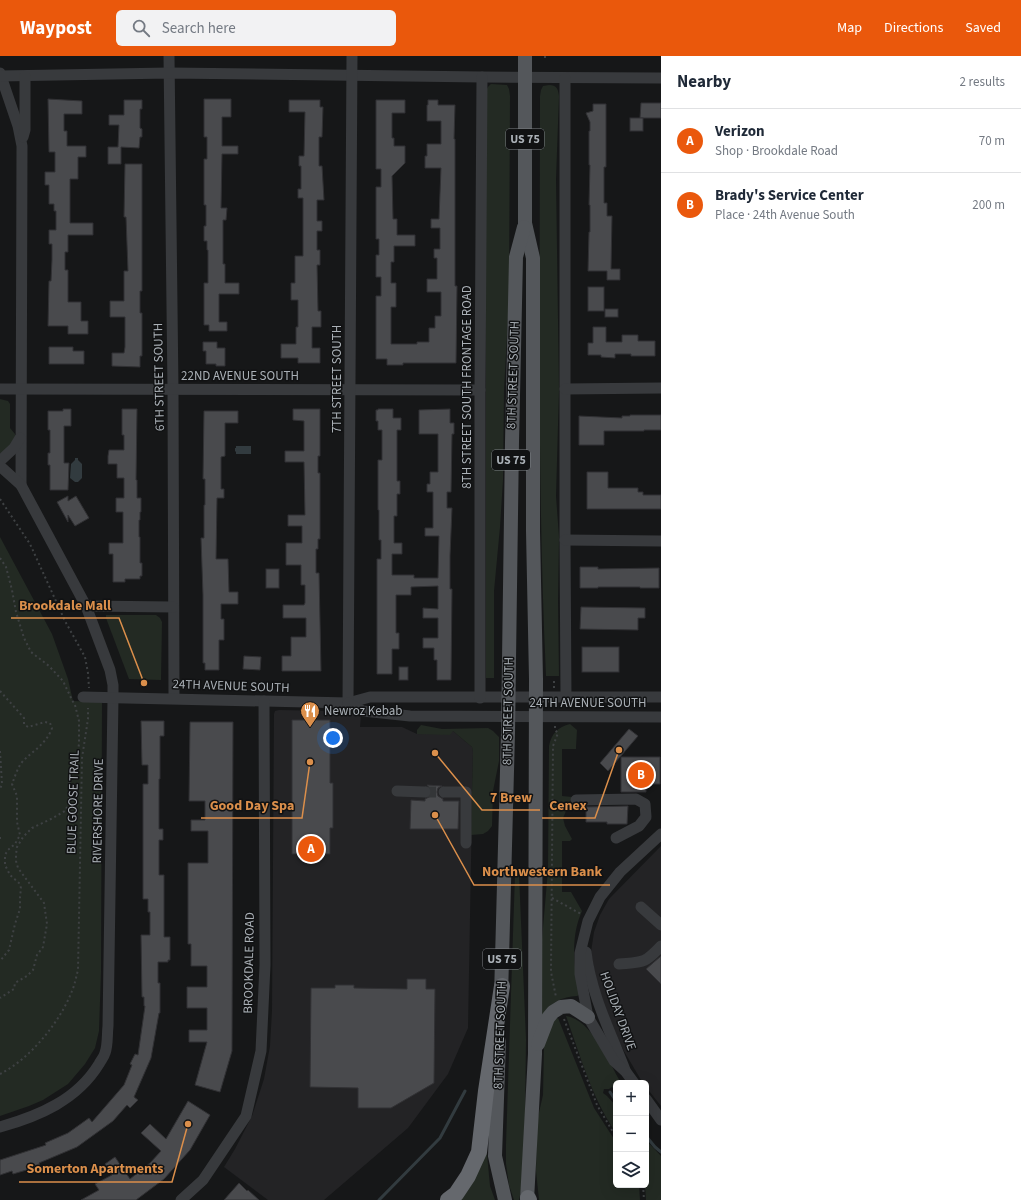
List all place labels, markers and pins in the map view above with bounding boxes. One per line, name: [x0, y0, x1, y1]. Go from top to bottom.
callout: Brookdale Mall: [11, 592, 119, 618]
restaurant icon: Newroz Kebab: [299, 700, 321, 728]
place label: Newroz Kebab: [324, 702, 402, 720]
pin: B: [628, 760, 654, 790]
callout: 7 Brew: [482, 784, 540, 810]
callout: Good Day Spa: [201, 792, 302, 818]
callout: Cenex: [542, 792, 595, 818]
pin: A: [298, 834, 324, 864]
callout: Northwestern Bank: [474, 859, 610, 885]
callout: Somerton Apartments: [19, 1156, 172, 1182]

